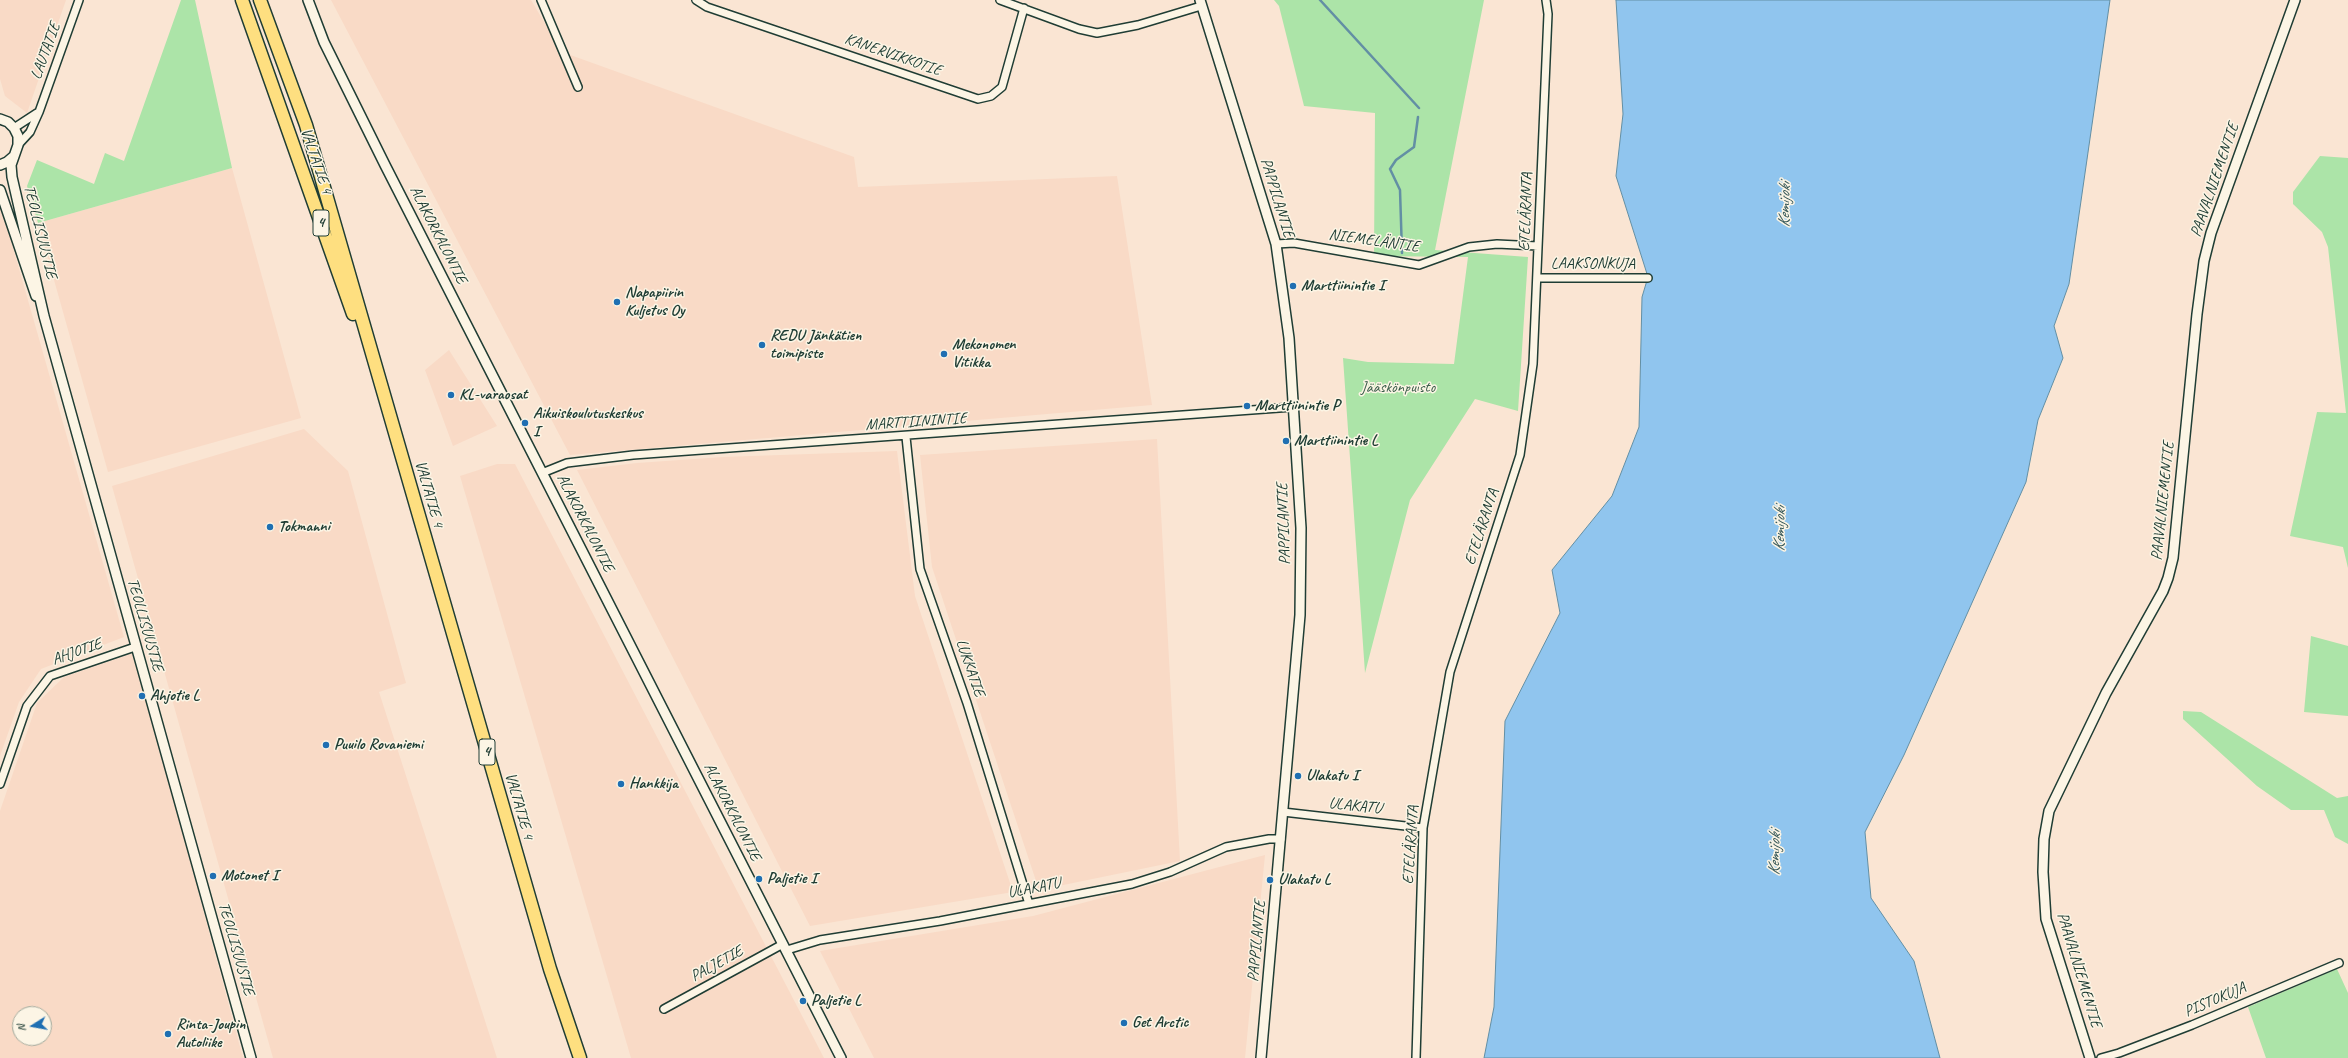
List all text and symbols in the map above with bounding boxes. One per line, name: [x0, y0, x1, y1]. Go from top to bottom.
street label: LAUTATIE: [27, 20, 65, 82]
street label: KANERVIKKOTIE: [842, 29, 944, 81]
street label: PAAVALNIEMENTIE: [2186, 120, 2244, 240]
street label: VALTATIE 4: [296, 125, 336, 197]
street label: PAPPILANTIE: [1256, 156, 1298, 240]
street label: ETELÄRANTA: [1515, 172, 1537, 252]
water label: Kemijoki: [1774, 182, 1796, 228]
street label: TEOLLISUUSTIE: [19, 183, 61, 281]
street label: ALAKORKALONTIE: [405, 183, 471, 287]
road number: 4: [313, 210, 329, 236]
street label: NIEMELÄNTIE: [1328, 225, 1420, 257]
street label: LAAKSONKUJA: [1551, 254, 1635, 274]
place label: Marttiinintie I: [1301, 276, 1384, 296]
marker: Marttiinintie I: [1288, 281, 1298, 291]
place label: Napapiirin Kuljetus Oy: [625, 283, 684, 321]
marker: Napapiirin Kuljetus Oy: [612, 297, 622, 307]
place label: REDU Jänkätien toimipiste: [770, 326, 861, 364]
place label: Mekonomen Vitikka: [952, 335, 1016, 373]
marker: REDU Jänkätien toimipiste: [757, 340, 767, 350]
marker: Mekonomen Vitikka: [939, 349, 949, 359]
park label: Jääskönpuisto: [1361, 378, 1435, 398]
place label: KL-varaosat: [459, 385, 527, 405]
marker: KL-varaosat: [446, 390, 456, 400]
place label: Marttiinintie P: [1255, 396, 1339, 416]
marker: Marttiinintie P: [1242, 401, 1252, 411]
place label: Aikuiskoulutuskeskus I: [533, 404, 643, 442]
street label: MARTTIININTIE: [865, 409, 967, 435]
marker: Aikuiskoulutuskeskus I: [520, 418, 530, 428]
place label: Marttiinintie L: [1294, 431, 1378, 451]
marker: Marttiinintie L: [1281, 436, 1291, 446]
street label: PAAVALNIEMENTIE: [2147, 441, 2179, 561]
street label: VALTATIE 4: [410, 458, 448, 530]
street label: ALAKORKALONTIE: [552, 471, 618, 575]
street label: PAPPILANTIE: [1273, 483, 1295, 565]
street label: ETELÄRANTA: [1461, 487, 1503, 567]
water label: Kemijoki: [1769, 506, 1791, 552]
place label: Tokmanni: [278, 517, 330, 537]
marker: Tokmanni: [265, 522, 275, 532]
street label: TEOLLISUUSTIE: [123, 576, 167, 674]
street label: AHJOTIE: [49, 634, 105, 670]
street label: LUKKATIE: [951, 637, 989, 699]
place label: Ahjotie L: [150, 686, 199, 706]
marker: Ahjotie L: [137, 691, 147, 701]
place label: Puuilo Rovaniemi: [334, 735, 423, 755]
road number: 4: [479, 739, 495, 765]
marker: Puuilo Rovaniemi: [321, 740, 331, 750]
street label: ALAKORKALONTIE: [699, 760, 765, 864]
place label: Ulakatu I: [1306, 766, 1358, 786]
street label: VALTATIE 4: [500, 770, 538, 842]
marker: Ulakatu I: [1293, 771, 1303, 781]
place label: Hankkija: [629, 774, 678, 794]
marker: Hankkija: [616, 779, 626, 789]
street label: ULAKATU: [1328, 794, 1382, 818]
street label: ETELÄRANTA: [1399, 805, 1423, 885]
water label: Kemijoki: [1764, 830, 1786, 876]
place label: Motonet I: [221, 866, 278, 886]
place label: Paljetie I: [767, 869, 817, 889]
place label: Ulakatu L: [1278, 870, 1331, 890]
marker: Motonet I: [208, 871, 218, 881]
marker: Paljetie I: [754, 874, 764, 884]
street label: ULAKATU: [1006, 874, 1062, 902]
marker: Ulakatu L: [1265, 875, 1275, 885]
street label: PAPPILANTIE: [1244, 899, 1270, 983]
street label: TEOLLISUUSTIE: [214, 900, 258, 998]
street label: PAAVALNIEMENTIE: [2052, 910, 2106, 1030]
street label: PALJETIE: [687, 942, 747, 986]
street label: PISTOKUJA: [2181, 978, 2249, 1022]
place label: Paljetie L: [811, 991, 861, 1011]
marker: Paljetie L: [798, 996, 808, 1006]
north arrow: [12, 1006, 52, 1046]
place label: Get Arctic: [1132, 1013, 1188, 1033]
place label: Rinta-Joupin Autoliike: [176, 1015, 245, 1053]
marker: Get Arctic: [1119, 1018, 1129, 1028]
text: N: [14, 1023, 29, 1033]
marker: Rinta-Joupin Autoliike: [163, 1029, 173, 1039]

